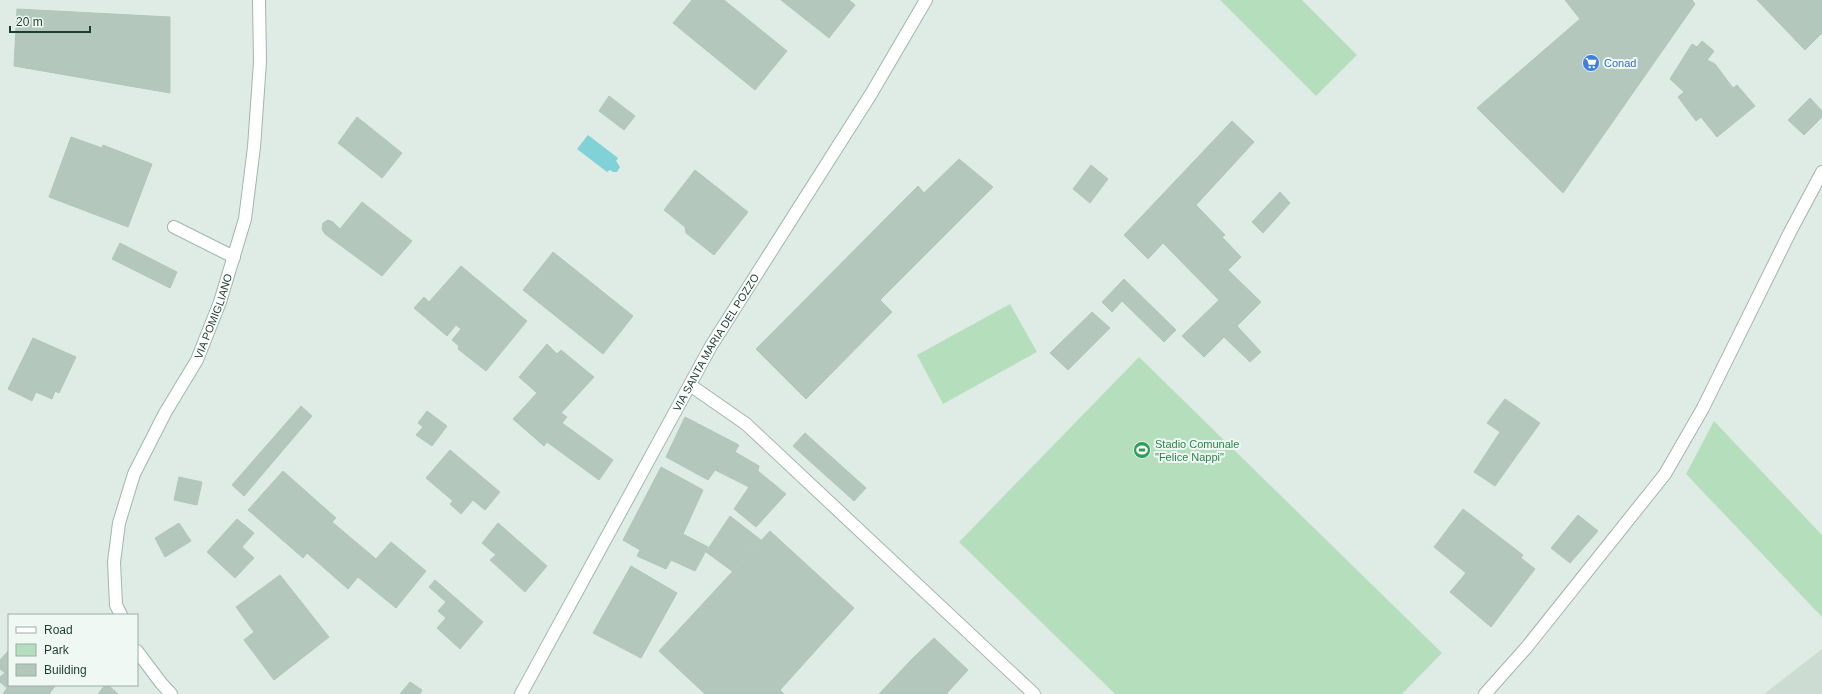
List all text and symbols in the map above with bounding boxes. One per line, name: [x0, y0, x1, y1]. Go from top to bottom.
scale bar: [10, 8, 90, 34]
text: 20 m: [16, 15, 43, 29]
supermarket icon: Conad: [1581, 53, 1601, 73]
place label: Conad: [1604, 57, 1636, 69]
street label: VIA SANTA MARIA DEL POZZO: [671, 271, 762, 413]
street label: VIA POMIGLIANO: [192, 272, 234, 360]
place label: Stadio Comunale "Felice Nappi": [1155, 438, 1239, 463]
sports icon: Stadio Comunale "Felice Nappi": [1132, 440, 1152, 460]
legend: [8, 614, 138, 686]
text: Road: [44, 623, 73, 637]
text: Park: [44, 643, 70, 657]
text: Building: [44, 663, 87, 677]

